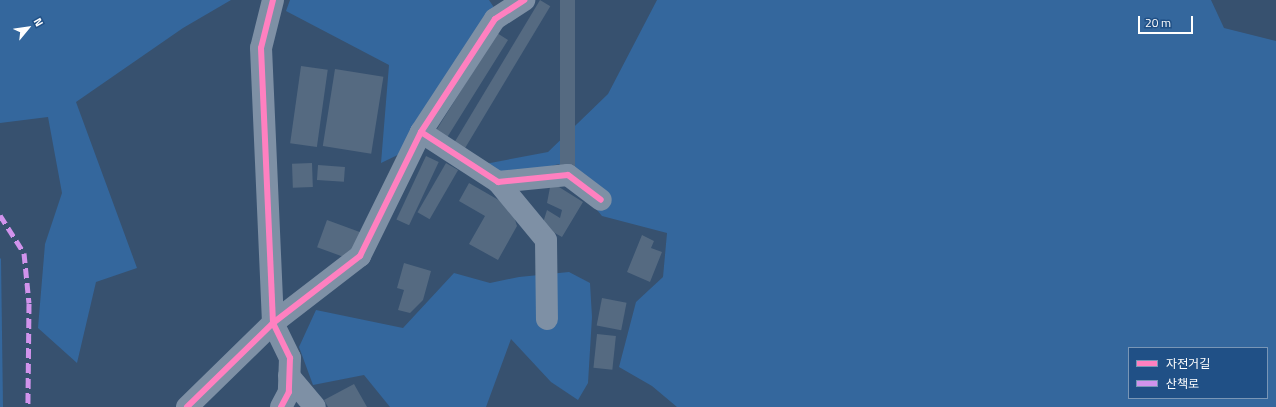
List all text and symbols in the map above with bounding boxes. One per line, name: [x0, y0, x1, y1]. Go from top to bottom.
north arrow: [8, 8, 48, 48]
scale bar: [1140, 8, 1195, 34]
text: 20 m: [1145, 13, 1171, 32]
text: N: [30, 15, 47, 29]
legend: [1128, 347, 1268, 399]
text: 자전거길: [1166, 354, 1210, 373]
text: 산책로: [1166, 374, 1199, 393]

